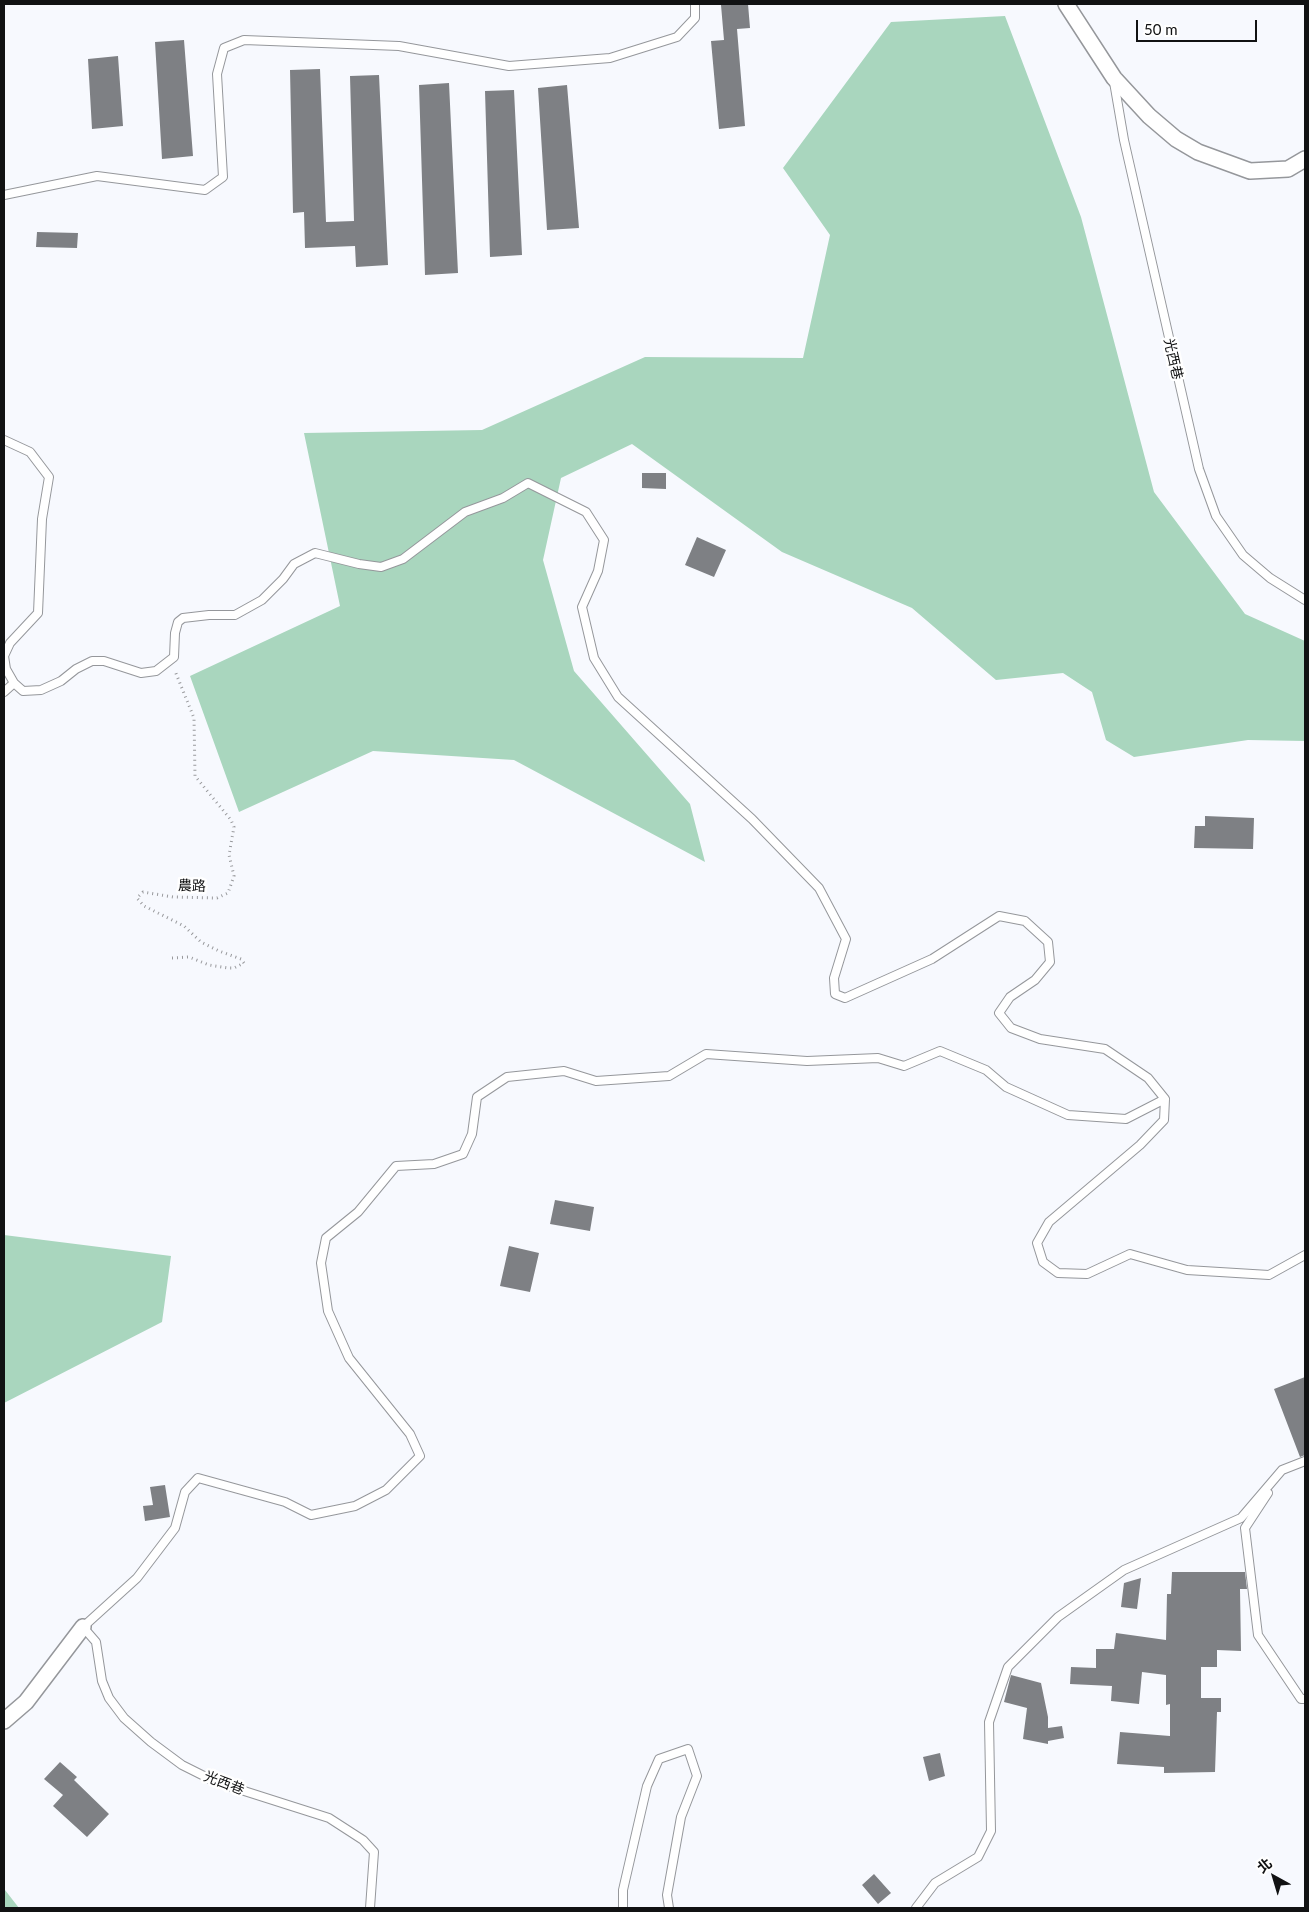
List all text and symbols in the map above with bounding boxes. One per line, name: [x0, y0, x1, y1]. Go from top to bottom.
scale bar: [1139, 10, 1260, 42]
text: 50 m: [1144, 20, 1178, 38]
street label: 光西巷: [1160, 337, 1186, 381]
street label: 農路: [178, 877, 206, 895]
street label: 光西巷: [201, 1768, 247, 1798]
north arrow: [1249, 1852, 1299, 1902]
text: 北: [1253, 1854, 1275, 1876]

